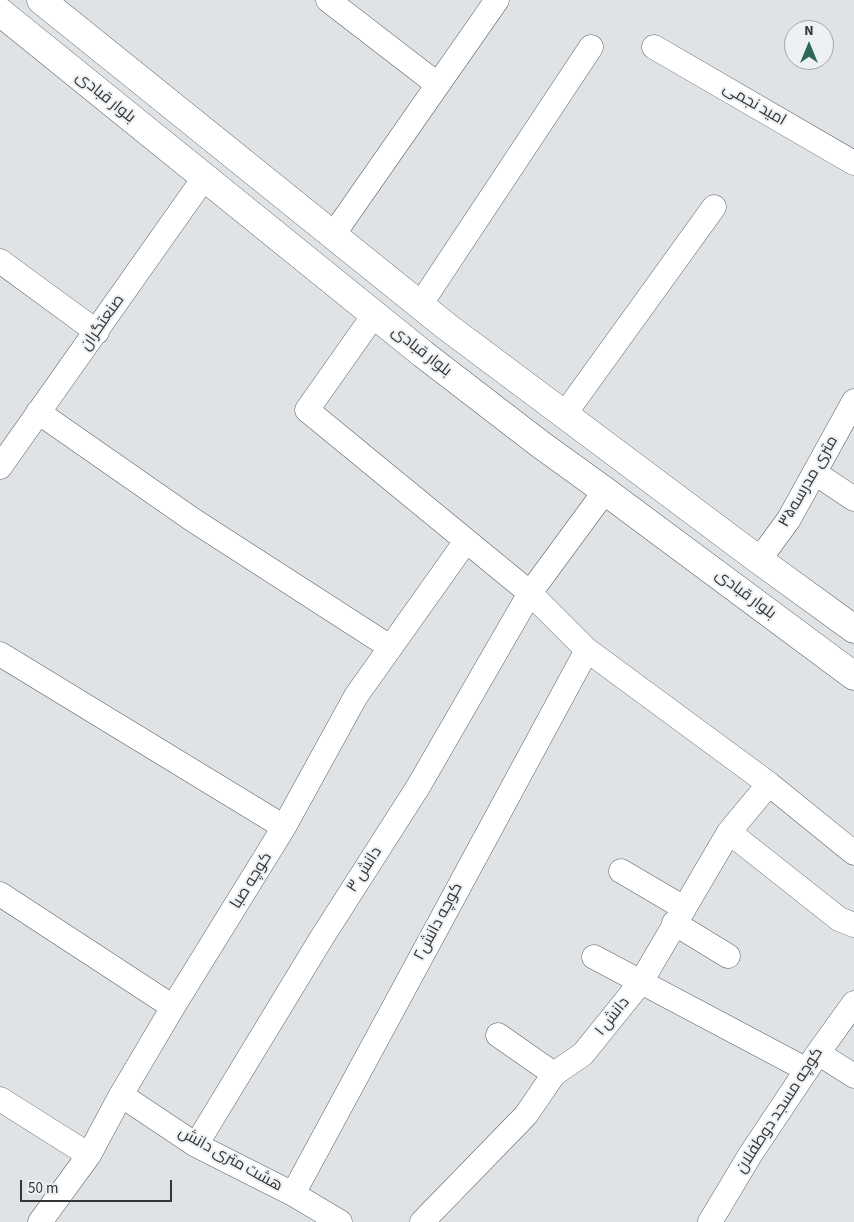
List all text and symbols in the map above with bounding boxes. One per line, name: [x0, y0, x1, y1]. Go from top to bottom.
north arrow: [784, 20, 834, 70]
text: N: [804, 21, 814, 41]
street label: بلوار قبادی: [71, 68, 139, 128]
street label: امید نجمی: [719, 79, 789, 131]
street label: صنعتگران: [77, 291, 129, 355]
street label: بلوار قبادی: [387, 322, 455, 382]
street label: ۳۵متری مدرسه: [775, 433, 843, 531]
street label: بلوار قبادی: [711, 566, 779, 624]
street label: دانش ۳: [343, 844, 387, 896]
street label: کوچه صبا: [227, 849, 277, 913]
street label: کوچه دانش۲: [411, 880, 467, 964]
street label: دانش ۱: [592, 994, 634, 1040]
street label: کوچه مسجد دوطفلان: [732, 1045, 828, 1177]
street label: هشت متری دانش: [174, 1123, 286, 1197]
scale bar: [22, 1170, 175, 1202]
text: 50 m: [28, 1178, 58, 1199]

